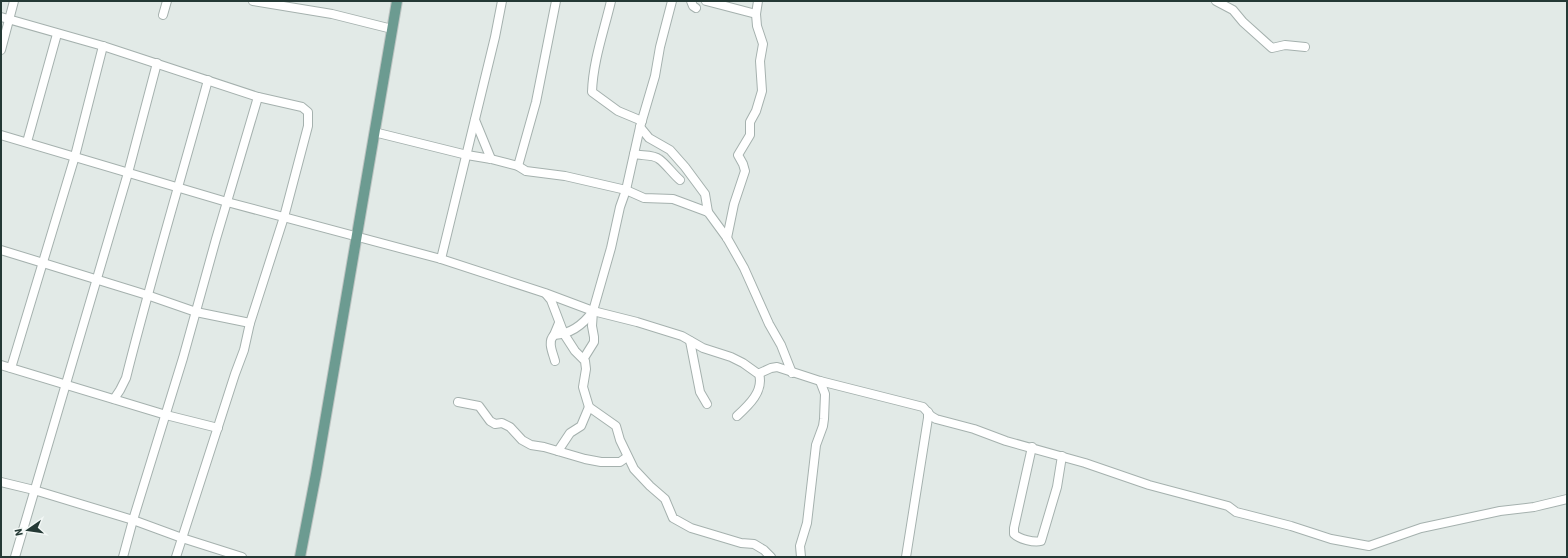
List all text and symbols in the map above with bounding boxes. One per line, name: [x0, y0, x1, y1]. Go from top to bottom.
north arrow: [8, 510, 48, 550]
text: N: [11, 527, 27, 537]

